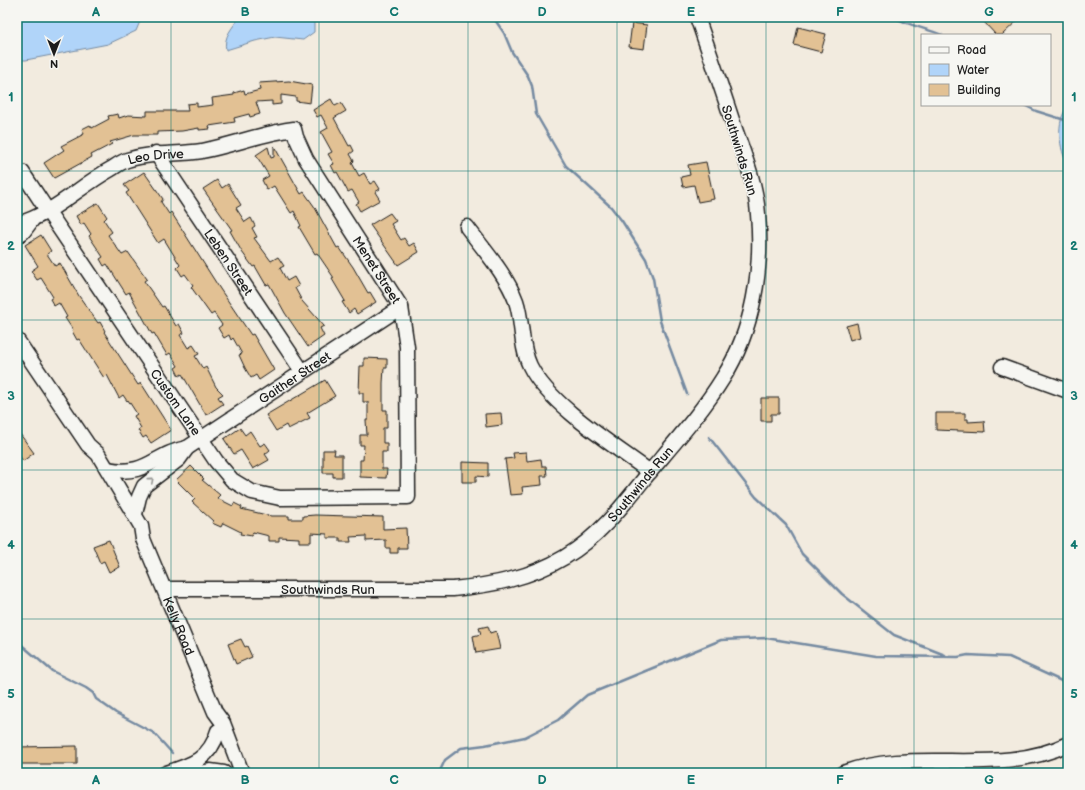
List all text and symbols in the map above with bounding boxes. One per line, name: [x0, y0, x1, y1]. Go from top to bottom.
text: A: [91, 4, 100, 20]
text: B: [240, 4, 250, 20]
text: C: [389, 4, 399, 20]
text: D: [537, 4, 547, 20]
text: E: [687, 4, 696, 20]
text: F: [836, 4, 844, 20]
text: G: [984, 4, 994, 20]
north arrow: [34, 34, 74, 74]
legend: [921, 34, 1051, 106]
text: Road: [957, 43, 986, 58]
text: N: [50, 57, 58, 70]
text: Water: [957, 63, 989, 78]
text: Building: [957, 83, 1001, 98]
text: 1: [8, 89, 14, 105]
text: 1: [1071, 89, 1077, 105]
street label: Southwinds Run: [718, 103, 760, 197]
street label: Leo Drive: [126, 146, 185, 168]
street label: Leben Street: [200, 226, 256, 299]
street label: Menet Street: [349, 233, 404, 307]
text: 2: [7, 238, 15, 254]
text: 2: [1070, 238, 1078, 254]
street label: Gaither Street: [256, 349, 334, 408]
street label: Custom Lane: [146, 366, 204, 439]
text: 3: [7, 388, 15, 404]
text: 3: [1070, 388, 1078, 404]
street label: Southwinds Run: [605, 443, 677, 526]
one-way arrow: [146, 478, 153, 485]
text: 4: [7, 537, 15, 553]
text: 4: [1070, 537, 1078, 553]
street label: Southwinds Run: [281, 582, 375, 598]
street label: Kelly Road: [159, 594, 197, 658]
text: 5: [7, 686, 15, 702]
text: 5: [1070, 686, 1078, 702]
text: A: [91, 772, 100, 788]
text: B: [240, 772, 250, 788]
text: C: [389, 772, 399, 788]
text: D: [537, 772, 547, 788]
text: E: [687, 772, 696, 788]
text: F: [836, 772, 844, 788]
text: G: [984, 772, 994, 788]

